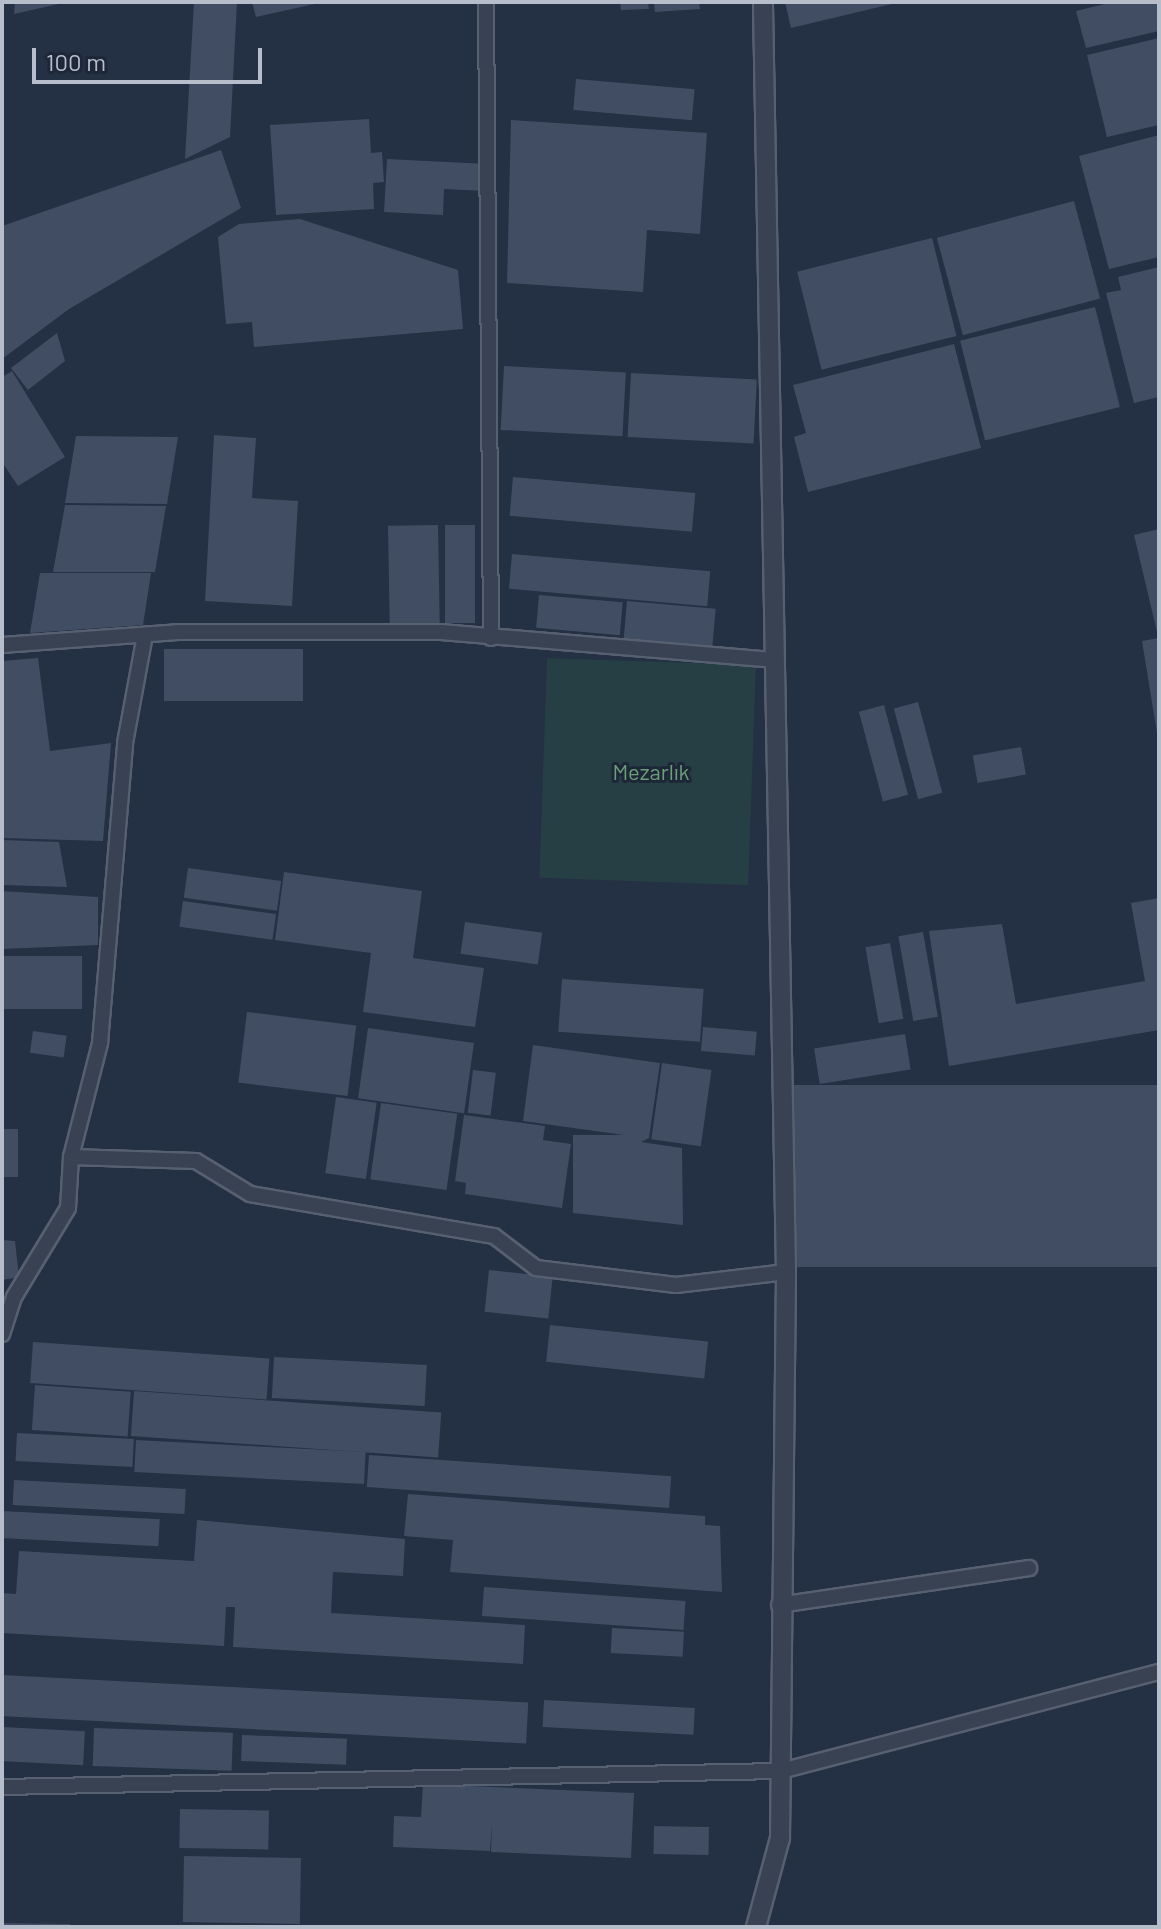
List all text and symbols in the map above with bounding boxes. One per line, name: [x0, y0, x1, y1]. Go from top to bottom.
scale bar: [36, 32, 266, 82]
text: 100 m: [46, 47, 106, 76]
park label: Mezarlık: [612, 759, 690, 785]

